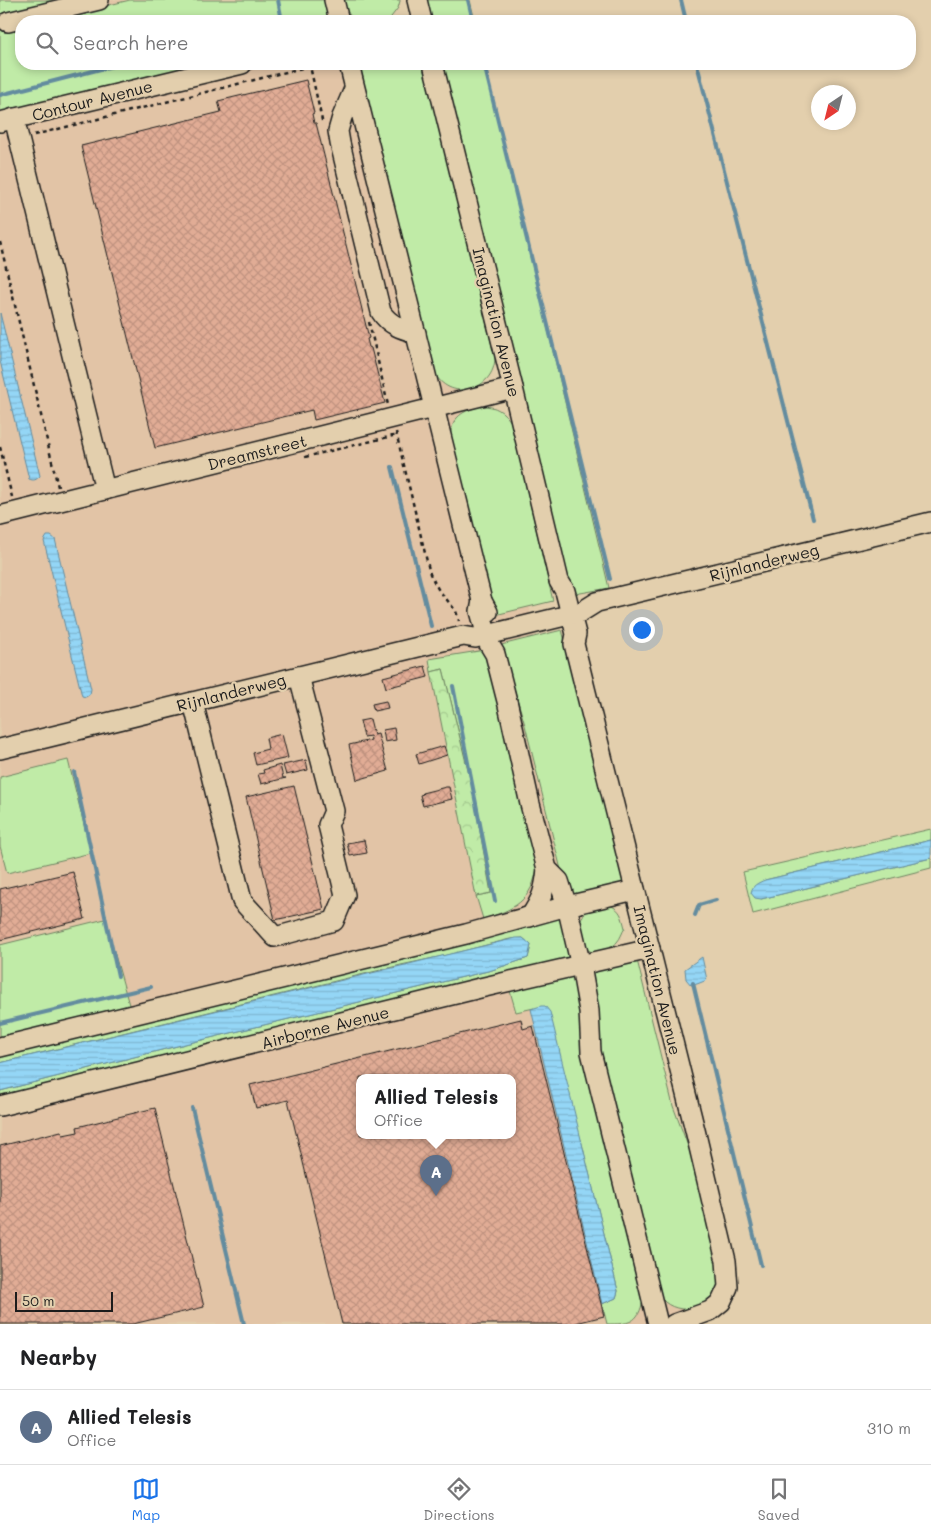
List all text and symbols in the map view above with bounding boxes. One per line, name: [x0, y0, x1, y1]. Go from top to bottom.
search box: [15, 15, 916, 70]
icon: search: [33, 29, 61, 57]
text: Search here: [73, 30, 189, 55]
street label: Contour Avenue: [30, 75, 154, 125]
north arrow: [811, 85, 856, 130]
street label: Imagination Avenue: [468, 245, 526, 399]
street label: Dreamstreet: [205, 430, 309, 474]
street label: Rijnlanderweg: [707, 538, 821, 586]
your location: [629, 617, 655, 643]
street label: Rijnlanderweg: [174, 668, 288, 716]
street label: Imagination Avenue: [629, 903, 687, 1057]
street label: Airborne Avenue: [259, 1001, 391, 1053]
popup: [356, 1074, 516, 1139]
text: Allied Telesis: [374, 1084, 498, 1109]
text: Office: [374, 1109, 423, 1130]
pin: A: [420, 1155, 452, 1196]
scale bar: [15, 1289, 112, 1312]
text: 50 m: [22, 1291, 54, 1310]
text: Nearby: [20, 1343, 97, 1370]
text: Allied Telesis: [67, 1404, 192, 1429]
text: A: [30, 1417, 42, 1438]
text: 310 m: [867, 1417, 911, 1438]
text: Office: [67, 1429, 116, 1450]
tab: Map: [132, 1475, 160, 1524]
tab: Directions: [423, 1475, 495, 1524]
tab: Saved: [758, 1475, 799, 1524]

